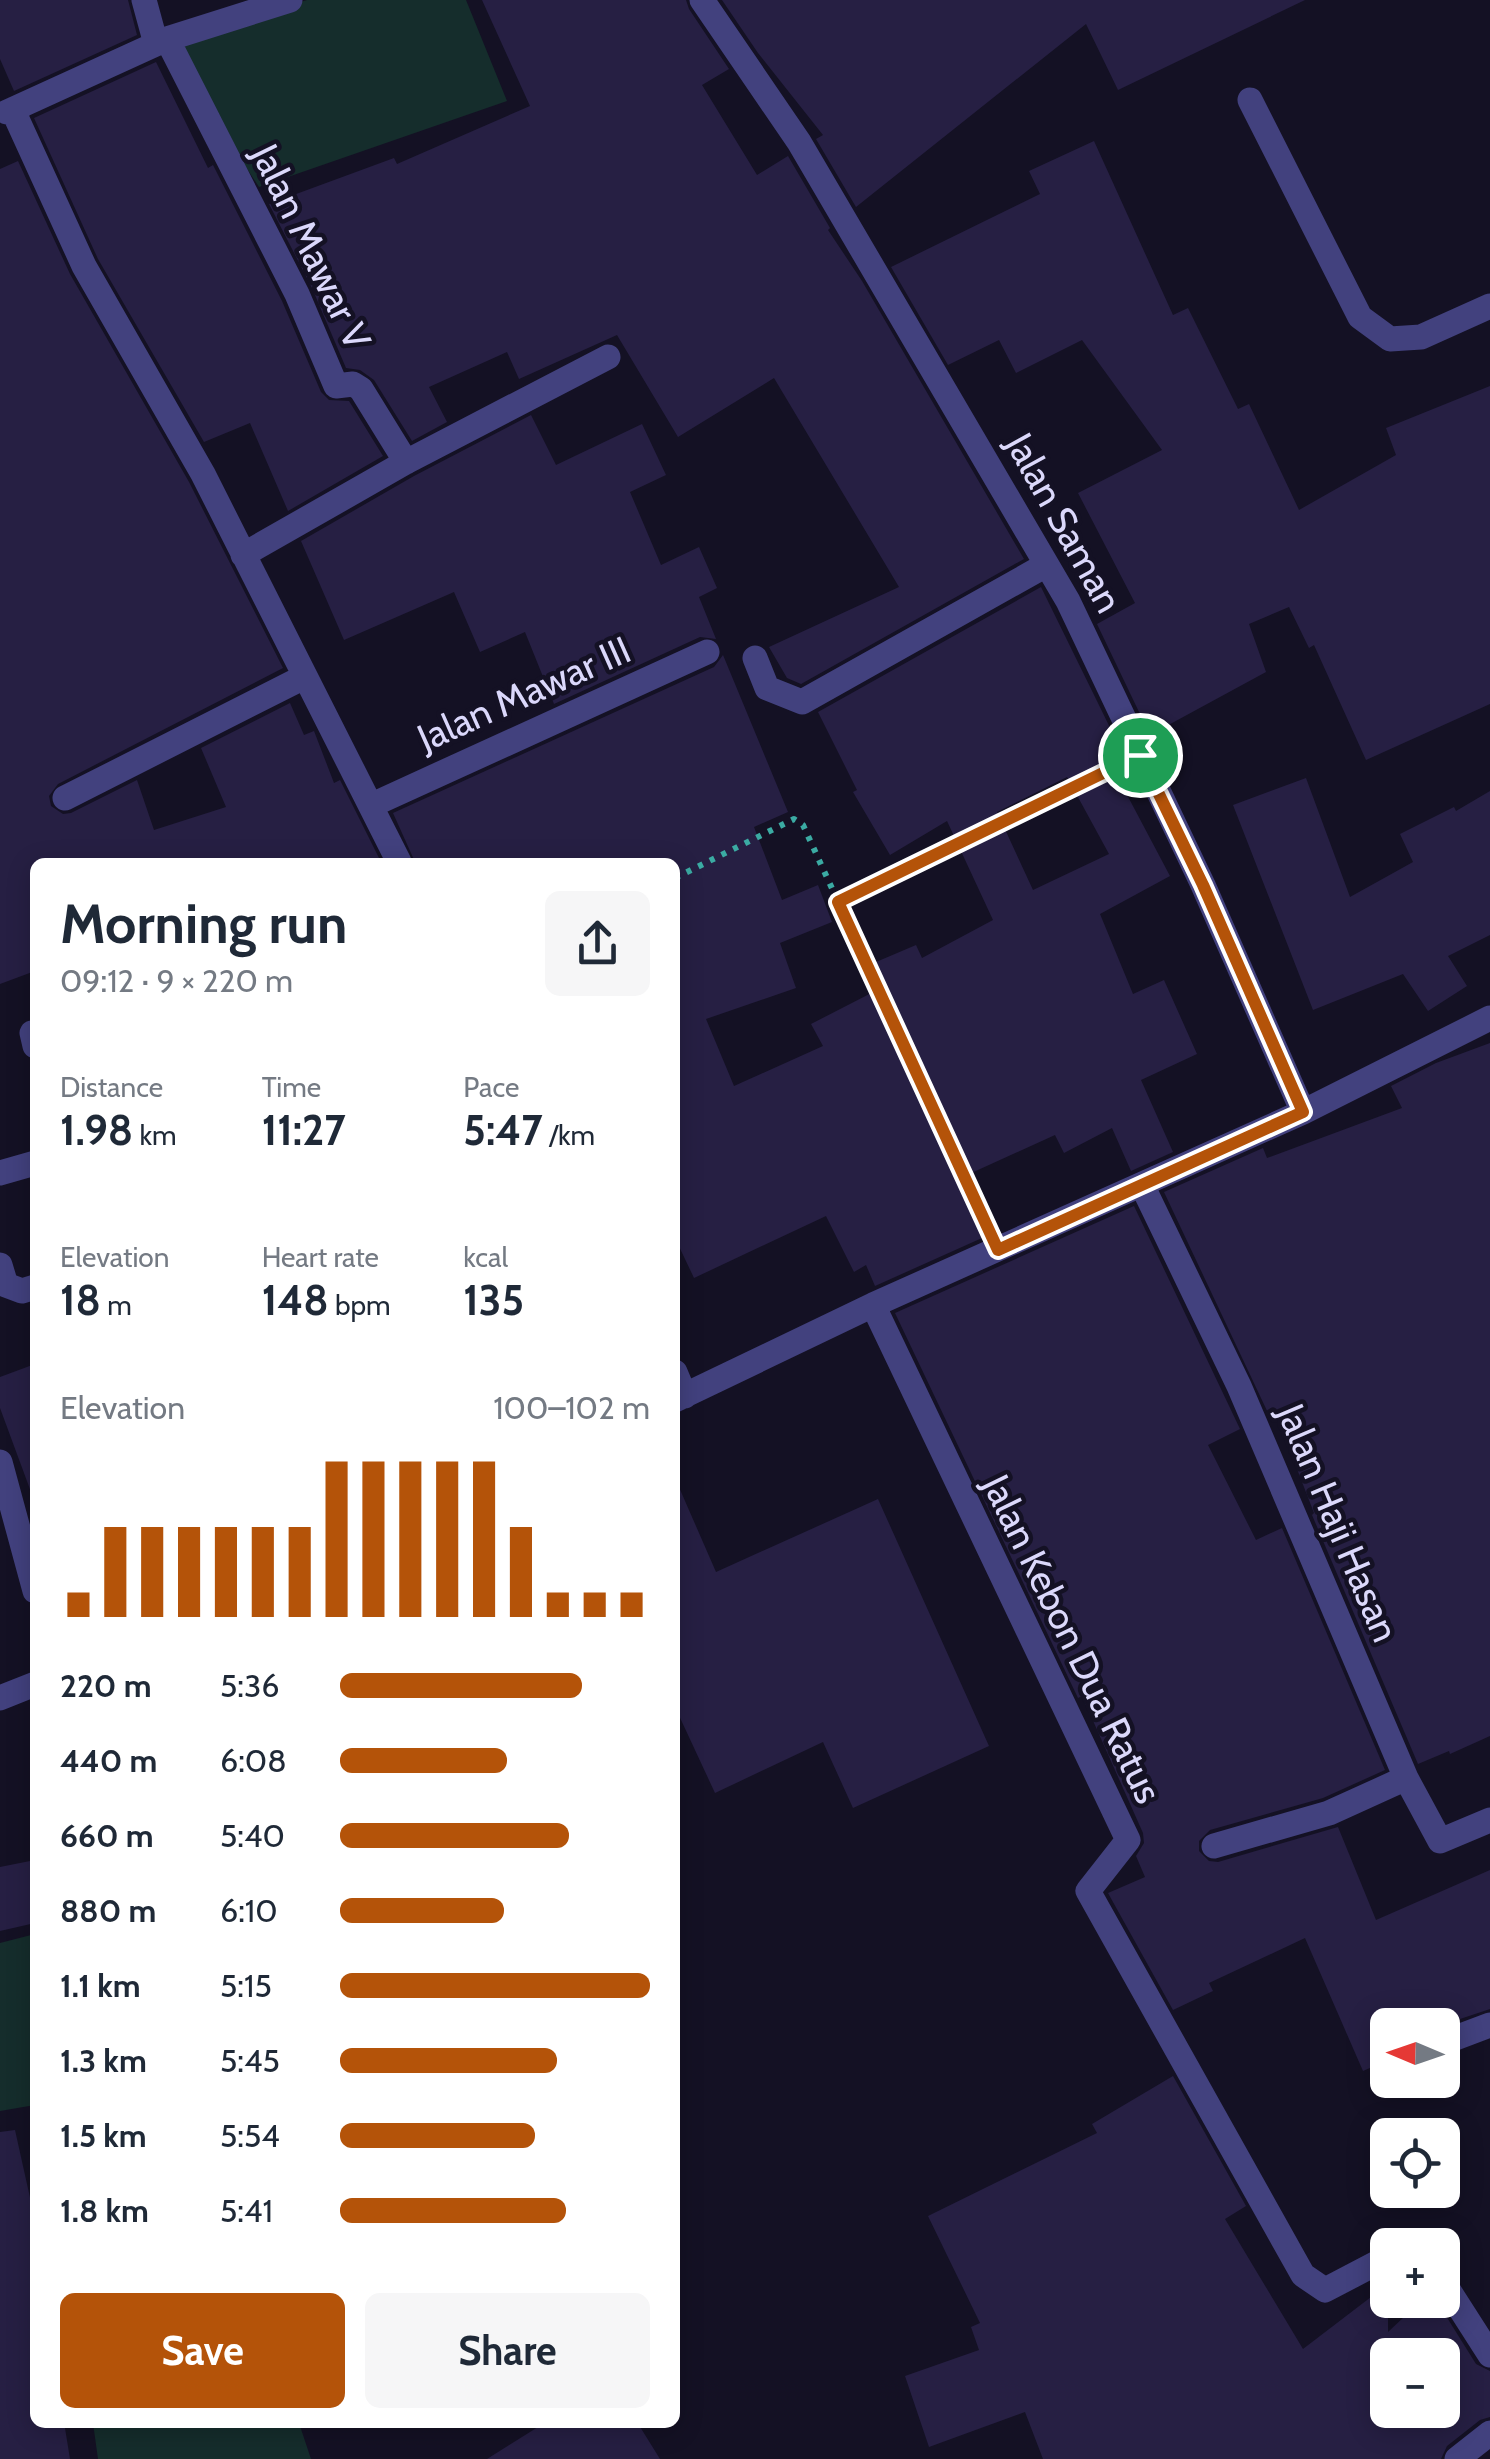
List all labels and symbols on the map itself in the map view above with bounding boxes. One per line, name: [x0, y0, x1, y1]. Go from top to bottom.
street label: Jalan Mawar V: [241, 136, 382, 358]
street label: Jalan Saman: [995, 424, 1133, 621]
street label: Jalan Mawar III: [409, 626, 638, 762]
pin: [1098, 713, 1183, 798]
street label: Jalan Haji Hasan: [1267, 1396, 1410, 1649]
street label: Jalan Kebon Dua Ratus: [972, 1466, 1172, 1810]
north arrow: [1370, 2008, 1460, 2098]

